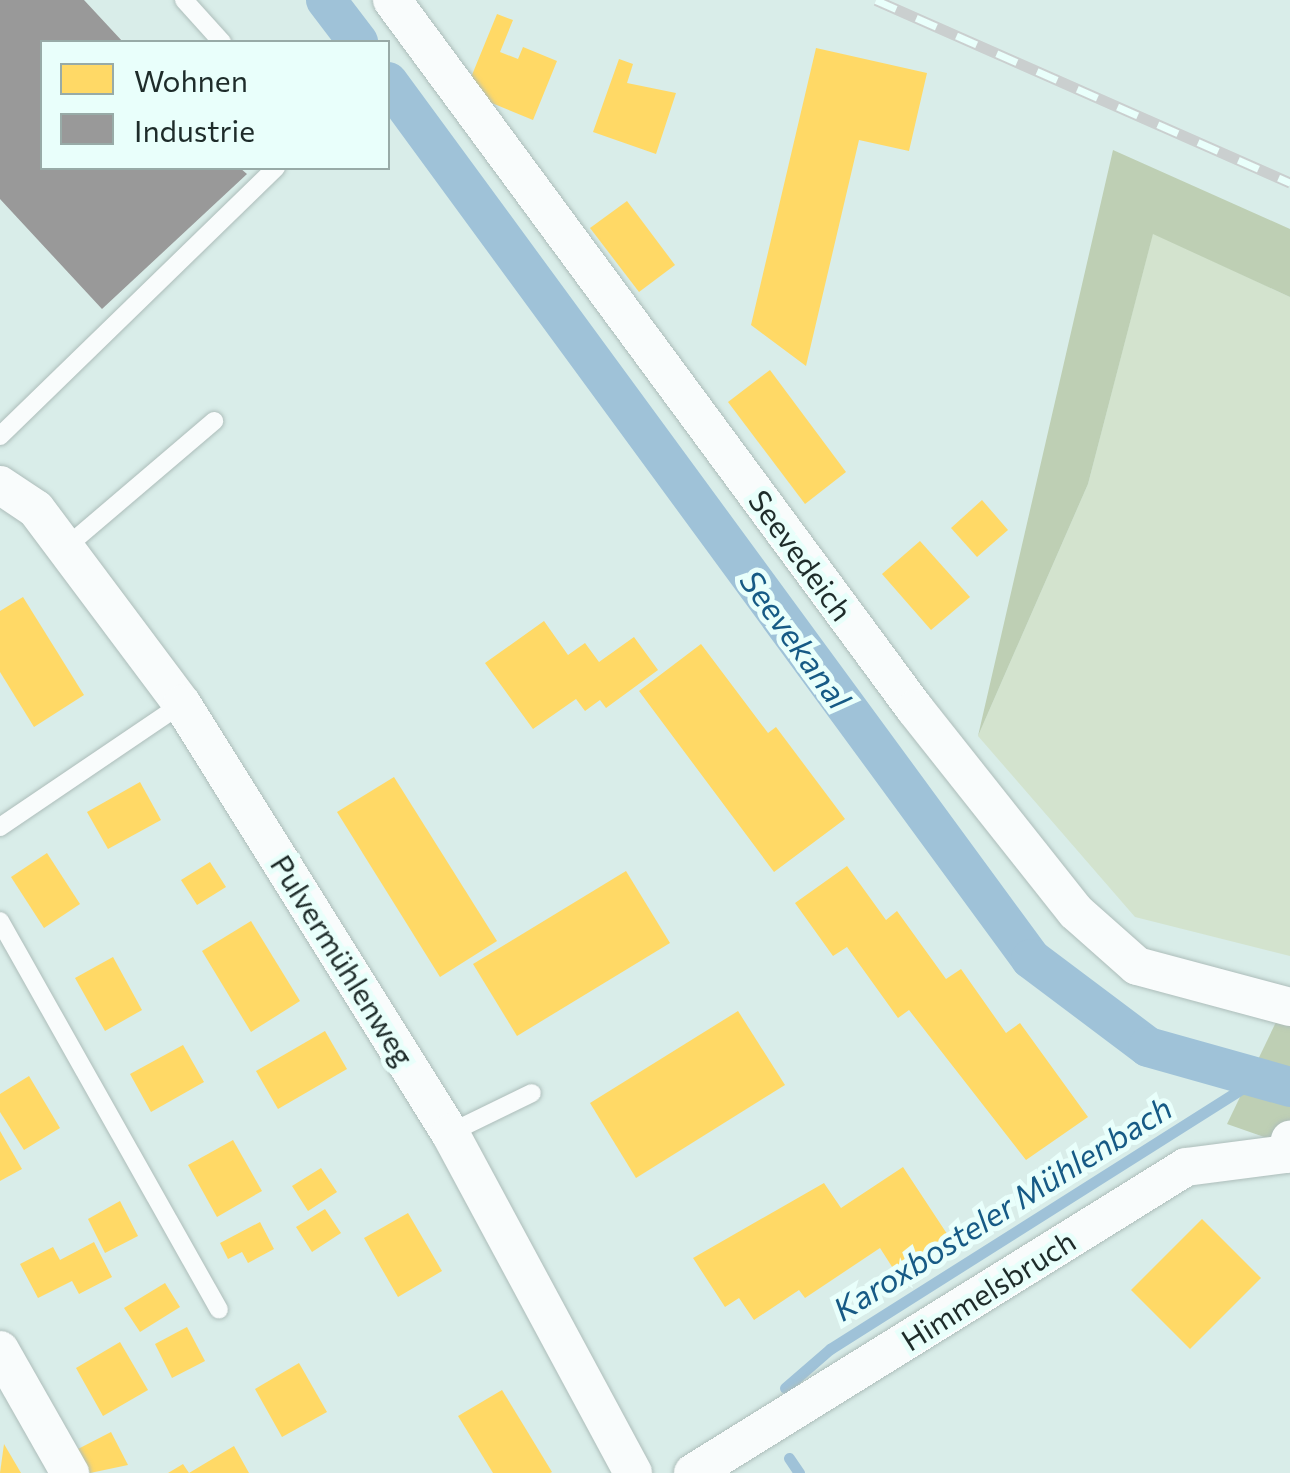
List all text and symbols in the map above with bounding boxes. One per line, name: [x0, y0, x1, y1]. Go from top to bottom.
legend: [40, 40, 390, 170]
text: Wohnen: [134, 61, 248, 98]
text: Industrie: [134, 111, 255, 148]
street label: Seevedeich: [742, 483, 860, 627]
water label: Seevekanal: [733, 562, 859, 716]
street label: Pulvermühlenweg: [264, 848, 422, 1072]
water label: Karoxbosteler Mühlenbach: [826, 1088, 1178, 1328]
street label: Himmelsbruch: [894, 1222, 1082, 1358]

